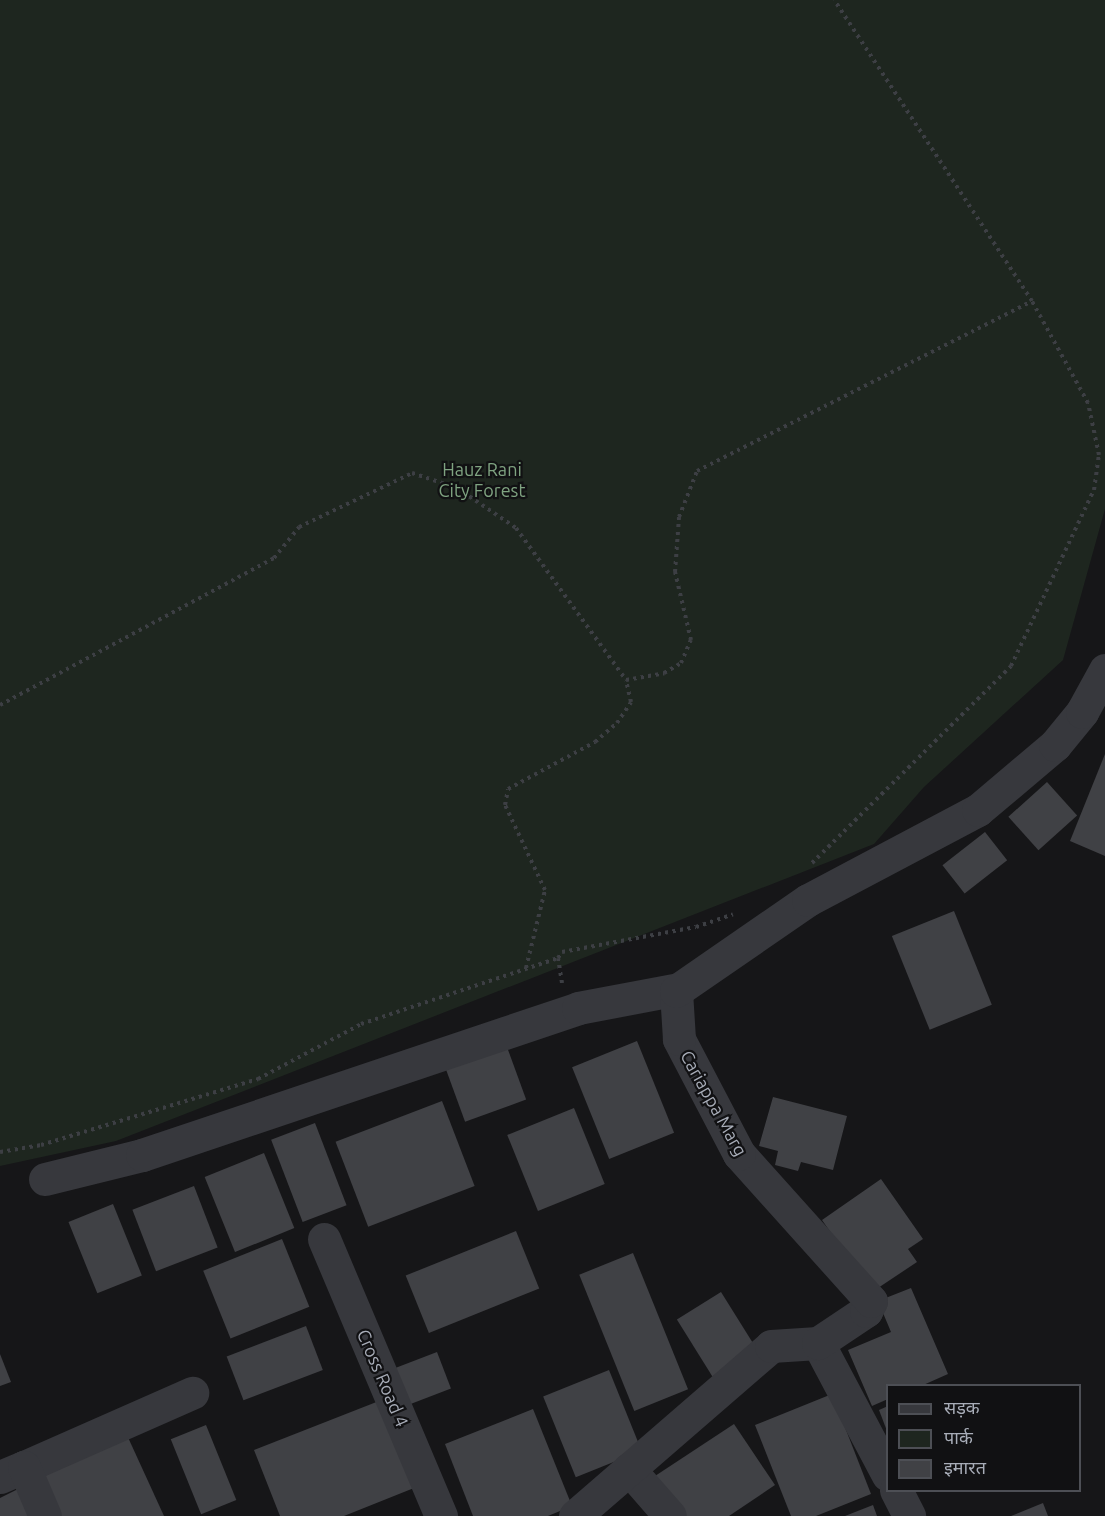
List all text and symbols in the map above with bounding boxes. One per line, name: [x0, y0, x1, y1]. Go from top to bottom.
park label: Hauz Rani City Forest: [439, 459, 525, 502]
street label: Cariappa Marg: [676, 1046, 752, 1160]
street label: Cross Road 4: [353, 1326, 413, 1430]
legend: [886, 1384, 1081, 1492]
text: सड़क: [944, 1397, 980, 1417]
text: पार्क: [944, 1427, 973, 1447]
text: इमारत: [944, 1457, 986, 1477]

